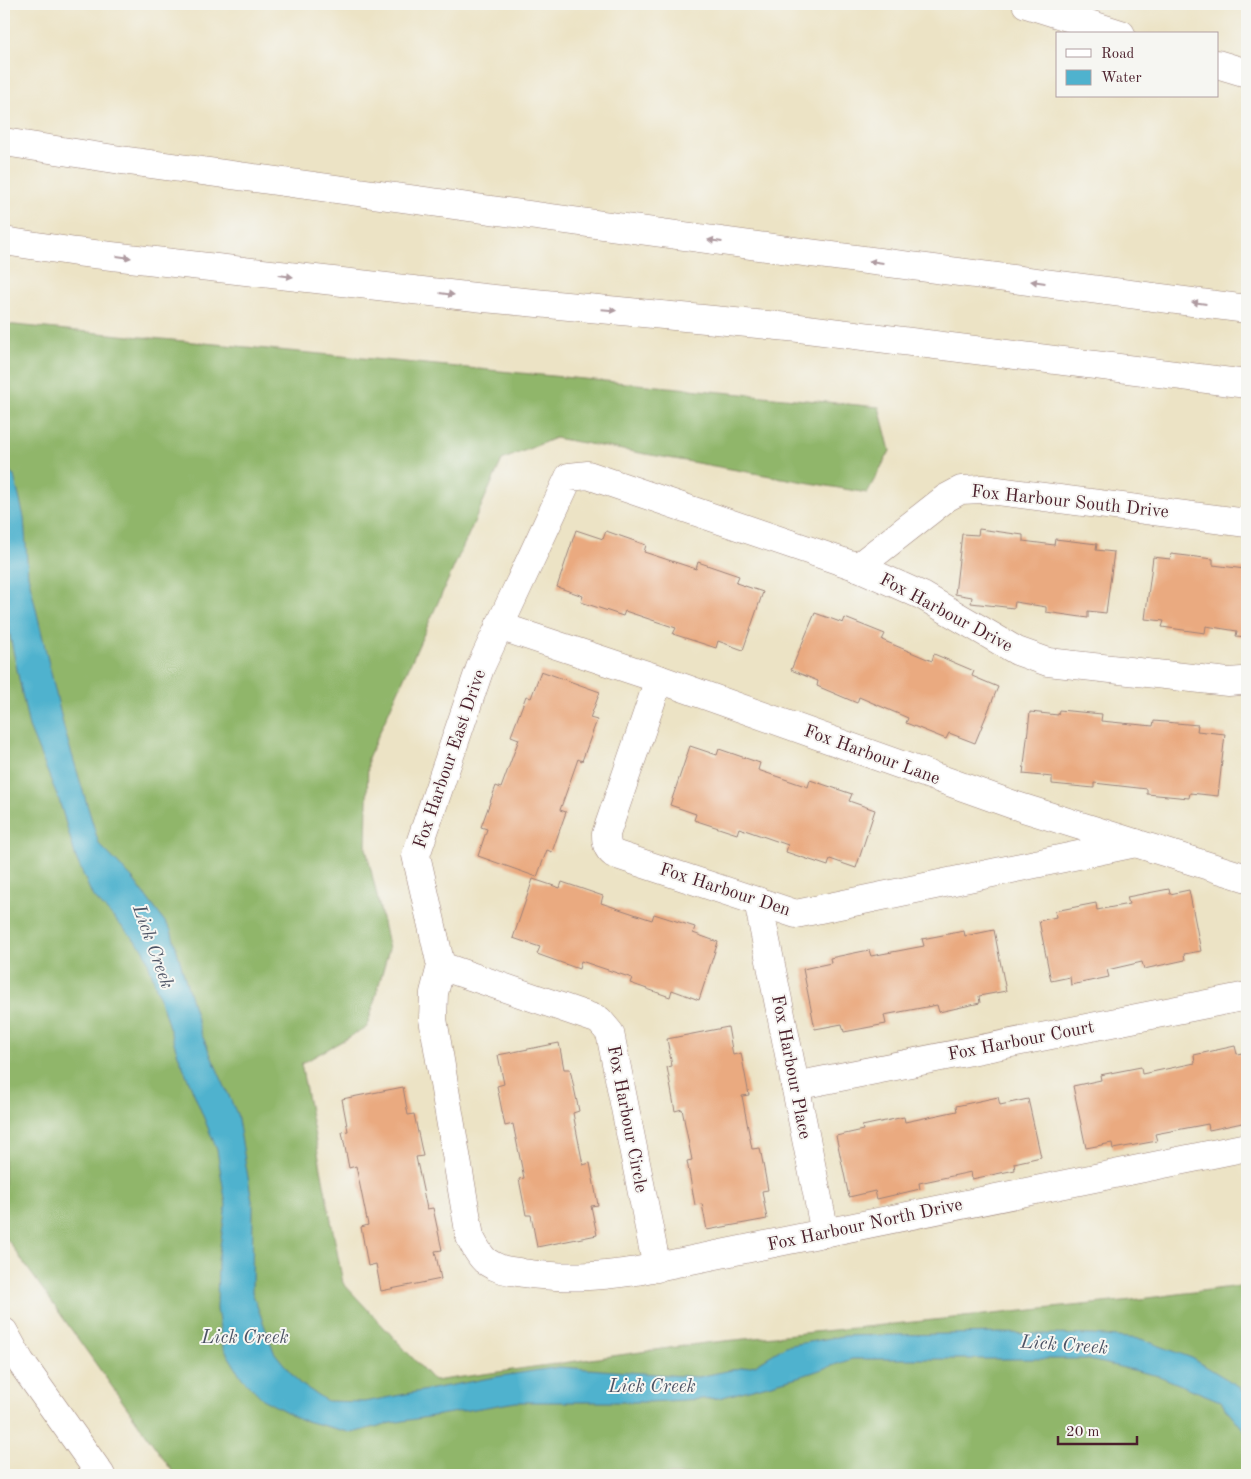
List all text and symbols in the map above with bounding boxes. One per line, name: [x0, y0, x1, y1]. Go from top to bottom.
legend: [1056, 32, 1218, 98]
text: Road: [1101, 47, 1135, 62]
text: Water: [1101, 71, 1142, 86]
one-way arrow: [707, 236, 723, 244]
one-way arrow: [117, 253, 133, 261]
one-way arrow: [868, 258, 884, 266]
one-way arrow: [278, 272, 294, 280]
one-way arrow: [1029, 278, 1045, 286]
one-way arrow: [439, 290, 455, 298]
one-way arrow: [1191, 299, 1207, 307]
one-way arrow: [601, 306, 617, 314]
street label: Fox Harbour South Drive: [970, 483, 1170, 521]
street label: Fox Harbour Drive: [877, 570, 1015, 656]
street label: Fox Harbour East Drive: [411, 667, 489, 851]
street label: Fox Harbour Lane: [802, 722, 942, 788]
street label: Fox Harbour Den: [657, 860, 793, 920]
water label: Lick Creek: [128, 902, 176, 991]
street label: Fox Harbour Place: [768, 993, 814, 1141]
street label: Fox Harbour Court: [946, 1018, 1096, 1064]
street label: Fox Harbour Circle: [604, 1044, 650, 1194]
street label: Fox Harbour North Drive: [766, 1196, 964, 1254]
water label: Lick Creek: [200, 1329, 289, 1348]
water label: Lick Creek: [1019, 1333, 1108, 1359]
water label: Lick Creek: [607, 1378, 696, 1397]
scale bar: [1058, 1414, 1137, 1446]
text: 20 m: [1066, 1425, 1100, 1440]

